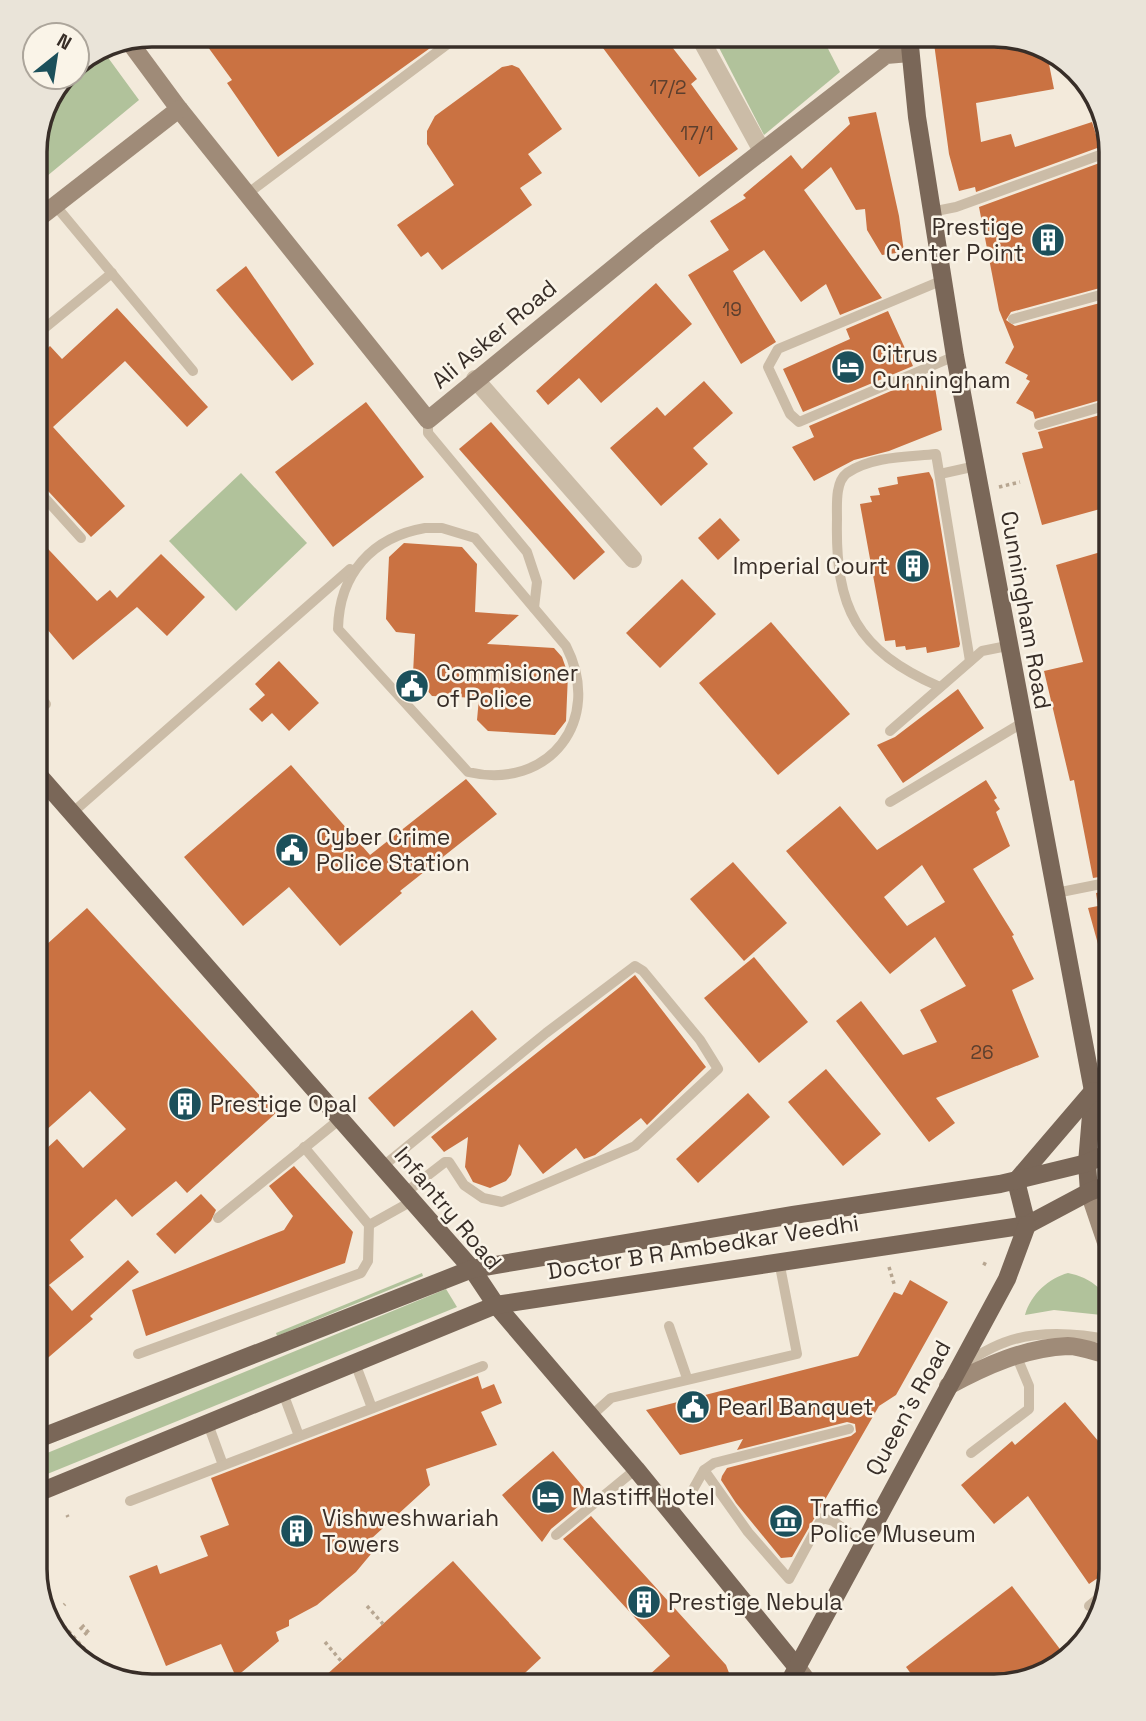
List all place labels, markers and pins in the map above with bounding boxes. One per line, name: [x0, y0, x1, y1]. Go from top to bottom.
place label: Prestige Center Point: [886, 212, 1024, 268]
building icon: Prestige Center Point: [1029, 221, 1067, 259]
place label: Citrus Cunningham: [872, 339, 1011, 395]
hotel icon: Citrus Cunningham: [829, 348, 867, 386]
building icon: Imperial Court: [894, 547, 932, 585]
place label: Imperial Court: [733, 551, 888, 581]
place label: Commisioner of Police: [436, 658, 579, 714]
public building icon: Commisioner of Police: [393, 667, 431, 705]
place label: Cyber Crime Police Station: [316, 822, 470, 878]
public building icon: Cyber Crime Police Station: [273, 831, 311, 869]
building icon: Prestige Opal: [166, 1085, 204, 1123]
place label: Prestige Opal: [210, 1089, 357, 1119]
public building icon: Pearl Banquet: [674, 1388, 712, 1426]
place label: Pearl Banquet: [718, 1392, 874, 1422]
hotel icon: Mastiff Hotel: [529, 1478, 567, 1516]
place label: Mastiff Hotel: [572, 1482, 715, 1512]
place label: Traffic Police Museum: [810, 1493, 976, 1549]
museum icon: Traffic Police Museum: [767, 1502, 805, 1540]
place label: Vishweshwariah Towers: [322, 1503, 499, 1559]
building icon: Vishweshwariah Towers: [278, 1512, 316, 1550]
building icon: Prestige Nebula: [625, 1583, 663, 1621]
place label: Prestige Nebula: [668, 1587, 843, 1617]

